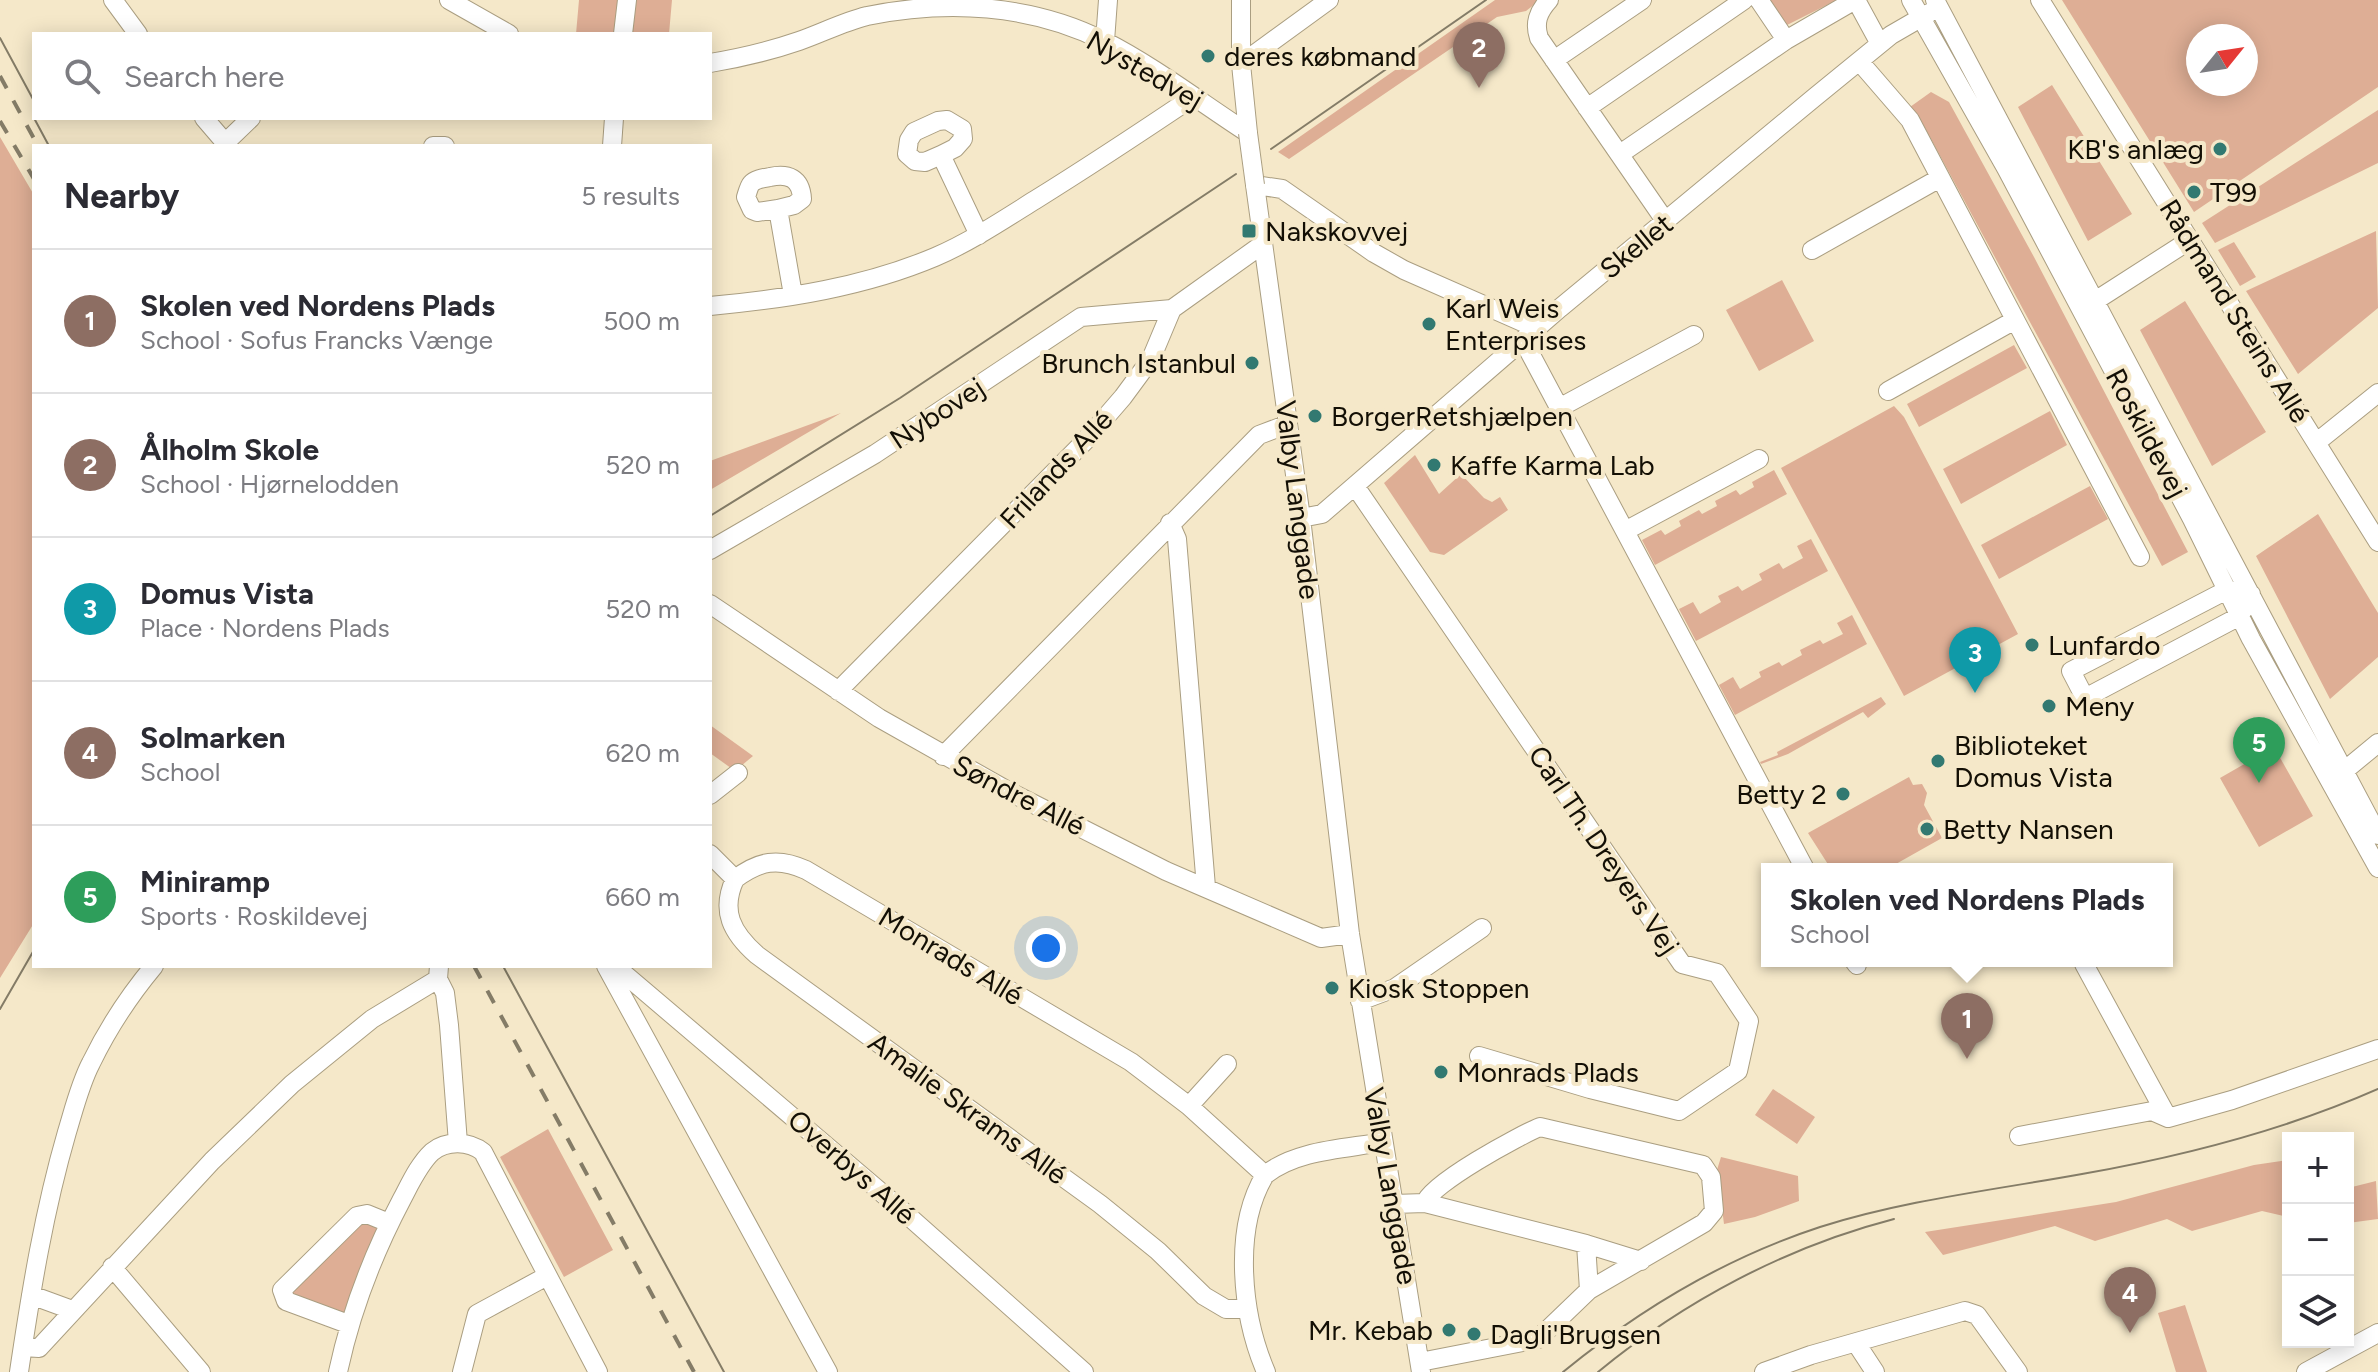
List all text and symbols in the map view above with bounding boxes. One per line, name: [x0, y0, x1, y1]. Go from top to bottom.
pin: 2: [1453, 22, 1505, 88]
street label: Nystedvej: [1081, 23, 1209, 117]
north arrow: [2186, 24, 2258, 96]
search box: [32, 32, 712, 120]
place label: deres købmand: [1224, 39, 1416, 73]
marker: deres købmand: [1199, 47, 1217, 65]
icon: search: [60, 54, 104, 98]
text: Search here: [124, 58, 284, 95]
place label: KB's anlæg: [2067, 132, 2204, 166]
marker: KB's anlæg: [2211, 140, 2229, 158]
place label: T99: [2210, 175, 2257, 209]
text: Nearby: [64, 176, 179, 217]
text: 5 results: [581, 180, 680, 212]
marker: T99: [2185, 183, 2203, 201]
street label: Rådmand Steins Allé: [2153, 193, 2317, 429]
street label: Skellet: [1593, 206, 1679, 286]
place label: Nakskovvej: [1265, 214, 1408, 248]
marker: Nakskovvej: [1240, 222, 1258, 240]
text: Skolen ved Nordens Plads: [140, 287, 495, 324]
place label: Karl Weis Enterprises: [1445, 291, 1586, 357]
text: 1: [85, 305, 95, 337]
text: 500 m: [603, 305, 680, 337]
marker: Karl Weis Enterprises: [1420, 315, 1438, 333]
text: School · Sofus Francks Vænge: [140, 324, 493, 356]
place label: Brunch Istanbul: [1041, 346, 1236, 380]
marker: Brunch Istanbul: [1243, 354, 1261, 372]
street label: Roskildevej: [2099, 363, 2195, 503]
street label: Nybovej: [883, 370, 991, 456]
street label: Valby Langgade: [1269, 399, 1327, 601]
place label: BorgerRetshjælpen: [1331, 399, 1573, 433]
street label: Frilands Allé: [992, 403, 1120, 535]
marker: BorgerRetshjælpen: [1306, 407, 1324, 425]
text: Ålholm Skole: [140, 431, 319, 468]
place label: Kaffe Karma Lab: [1450, 448, 1655, 482]
text: 2: [82, 449, 98, 481]
text: 520 m: [605, 449, 680, 481]
marker: Kaffe Karma Lab: [1425, 456, 1443, 474]
text: School · Hjørnelodden: [140, 468, 399, 500]
text: Domus Vista: [140, 575, 314, 612]
text: 3: [83, 593, 97, 625]
text: 520 m: [605, 593, 680, 625]
text: Place · Nordens Plads: [140, 612, 390, 644]
pin: 3: [1949, 627, 2001, 693]
place label: Lunfardo: [2048, 628, 2160, 662]
marker: Lunfardo: [2023, 636, 2041, 654]
place label: Meny: [2065, 689, 2134, 723]
marker: Meny: [2040, 697, 2058, 715]
pin: 5: [2233, 717, 2285, 783]
text: Solmarken: [140, 719, 286, 756]
place label: Biblioteket Domus Vista: [1954, 728, 2113, 794]
text: 4: [82, 737, 98, 769]
text: 620 m: [606, 737, 680, 769]
street label: Carl Th. Dreyers Vej: [1521, 739, 1687, 961]
street label: Søndre Allé: [947, 747, 1091, 843]
marker: Biblioteket Domus Vista: [1929, 752, 1947, 770]
text: School: [140, 756, 220, 788]
place label: Betty 2: [1736, 777, 1827, 811]
marker: Betty 2: [1834, 785, 1852, 803]
place label: Betty Nansen: [1943, 812, 2114, 846]
marker: Betty Nansen: [1918, 820, 1936, 838]
text: Miniramp: [140, 863, 270, 900]
popup: [1761, 863, 2173, 967]
text: 5: [82, 881, 98, 913]
text: 660 m: [605, 881, 680, 913]
text: Skolen ved Nordens Plads: [1790, 881, 2144, 918]
text: Sports · Roskildevej: [140, 900, 368, 932]
street label: Monrads Allé: [873, 900, 1029, 1012]
text: School: [1790, 918, 1870, 950]
your location: [1026, 928, 1066, 968]
place label: Kiosk Stoppen: [1348, 971, 1529, 1005]
marker: Kiosk Stoppen: [1323, 979, 1341, 997]
pin: 1: [1941, 993, 1993, 1059]
street label: Amalie Skrams Allé: [862, 1025, 1074, 1191]
place label: Monrads Plads: [1457, 1055, 1639, 1089]
marker: Monrads Plads: [1432, 1063, 1450, 1081]
street label: Valby Langgade: [1357, 1085, 1425, 1287]
street label: Overbys Allé: [781, 1102, 923, 1232]
map controls: [2282, 1132, 2354, 1348]
button: +: [2282, 1132, 2354, 1204]
button: −: [2282, 1204, 2354, 1276]
pin: 4: [2104, 1267, 2156, 1333]
button: layers: [2282, 1276, 2354, 1348]
place label: Mr. Kebab: [1308, 1313, 1433, 1347]
place label: Dagli'Brugsen: [1490, 1317, 1661, 1351]
marker: Mr. Kebab: [1440, 1321, 1458, 1339]
marker: Dagli'Brugsen: [1465, 1325, 1483, 1343]

